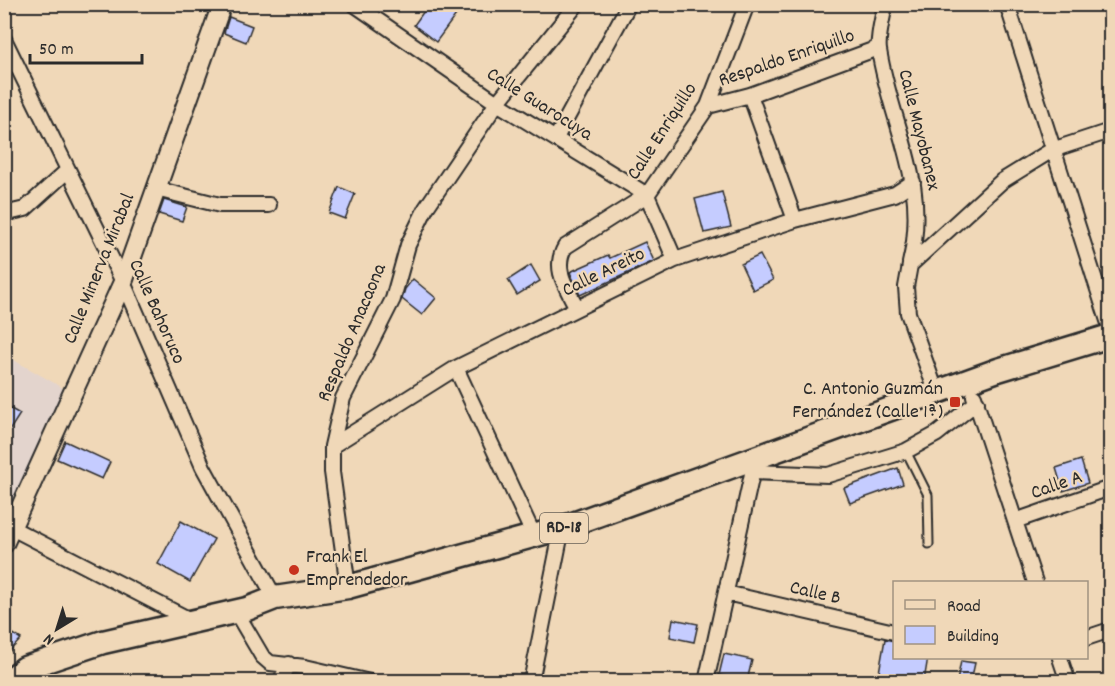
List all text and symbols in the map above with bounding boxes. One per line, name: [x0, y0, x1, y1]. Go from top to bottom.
street label: Respaldo Enriquillo: [715, 23, 859, 95]
scale bar: [30, 27, 142, 65]
text: 50 m: [39, 38, 74, 63]
street label: Calle Guarocuya: [480, 61, 598, 149]
street label: Calle Mayobanex: [889, 67, 947, 194]
street label: Calle Enriquillo: [621, 78, 705, 186]
street label: Calle Minerva Mirabal: [57, 189, 143, 349]
street label: Calle Areito: [558, 241, 650, 305]
street label: Calle Bahoruco: [120, 255, 192, 369]
street label: Respaldo Anacaona: [311, 259, 395, 406]
place label: C. Antonio Guzmán Fernández (Calle 1ª): [792, 376, 943, 427]
marker: C. Antonio Guzmán Fernández (Calle 1ª): [948, 395, 962, 409]
street label: Calle A: [1027, 464, 1087, 508]
road number: RD-18: [540, 513, 588, 543]
place label: Frank El Emprendedor: [306, 544, 408, 595]
marker: Frank El Emprendedor: [287, 563, 301, 577]
street label: Calle B: [787, 575, 843, 613]
legend: [893, 581, 1088, 659]
text: Road: [947, 595, 981, 620]
north arrow: [27, 599, 87, 659]
text: Building: [947, 625, 999, 650]
text: N: [39, 627, 59, 650]

